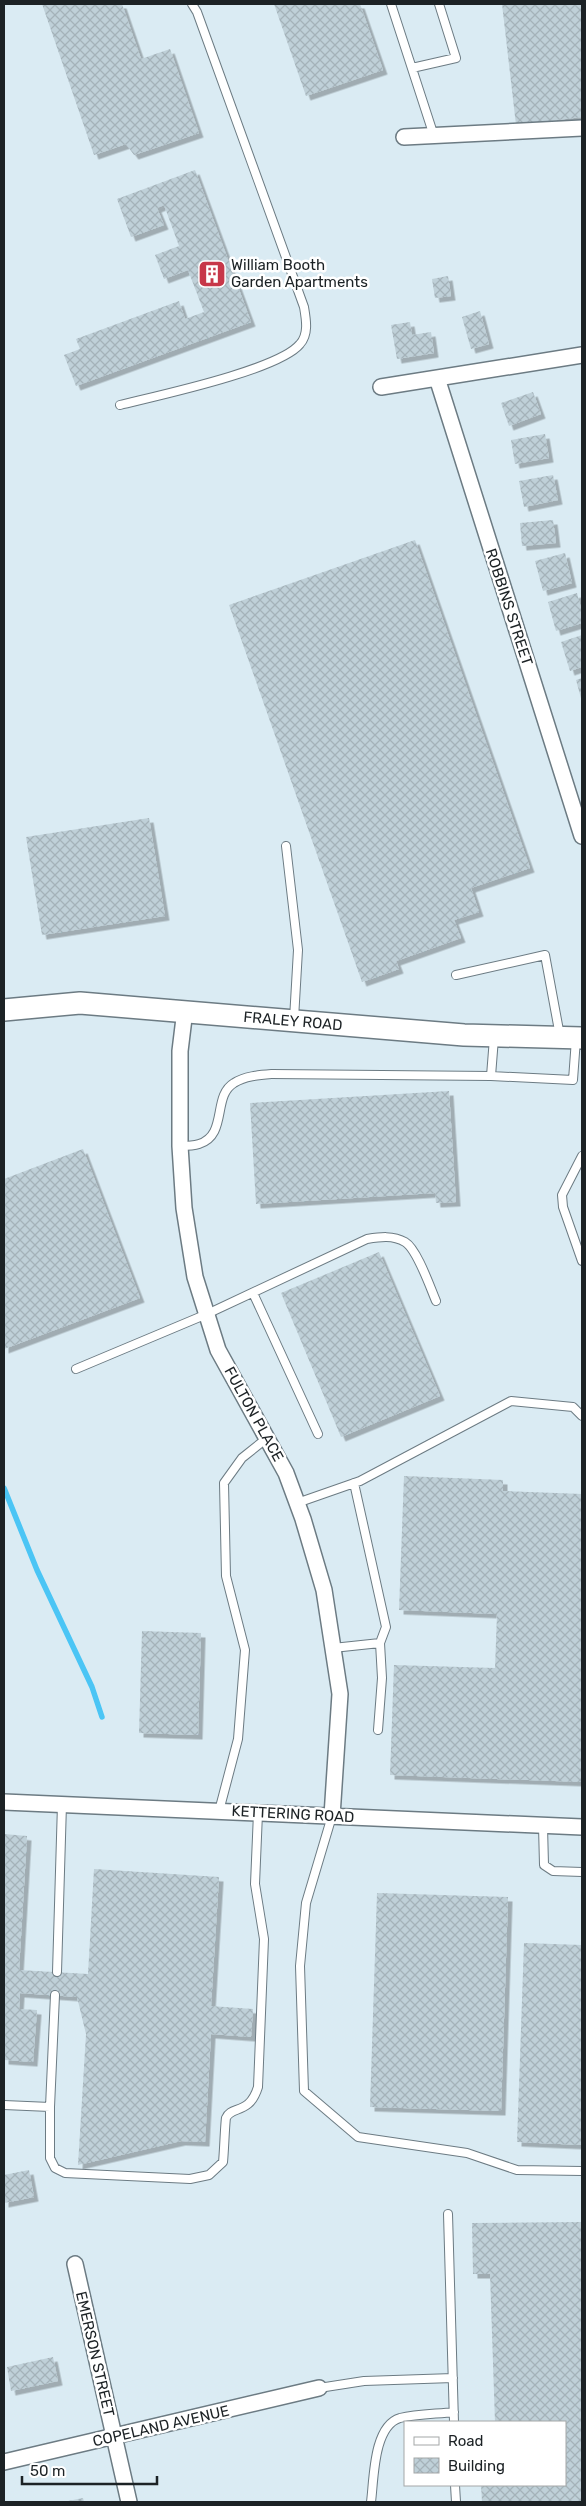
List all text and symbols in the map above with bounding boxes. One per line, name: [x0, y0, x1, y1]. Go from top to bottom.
place label: William Booth Garden Apartments: [231, 256, 368, 291]
building icon: William Booth Garden Apartments: [197, 259, 227, 289]
street label: ROBBINS STREET: [482, 546, 537, 668]
street label: FRALEY ROAD: [243, 1008, 343, 1034]
street label: FULTON PLACE: [221, 1363, 287, 1465]
street label: KETTERING ROAD: [231, 1802, 355, 1826]
street label: EMERSON STREET: [72, 2290, 118, 2419]
street label: COPELAND AVENUE: [91, 2402, 231, 2450]
legend: [404, 2421, 566, 2486]
text: Road: [448, 2432, 484, 2450]
scale bar: [22, 2454, 158, 2486]
text: Building: [448, 2457, 505, 2475]
text: 50 m: [30, 2462, 65, 2480]

